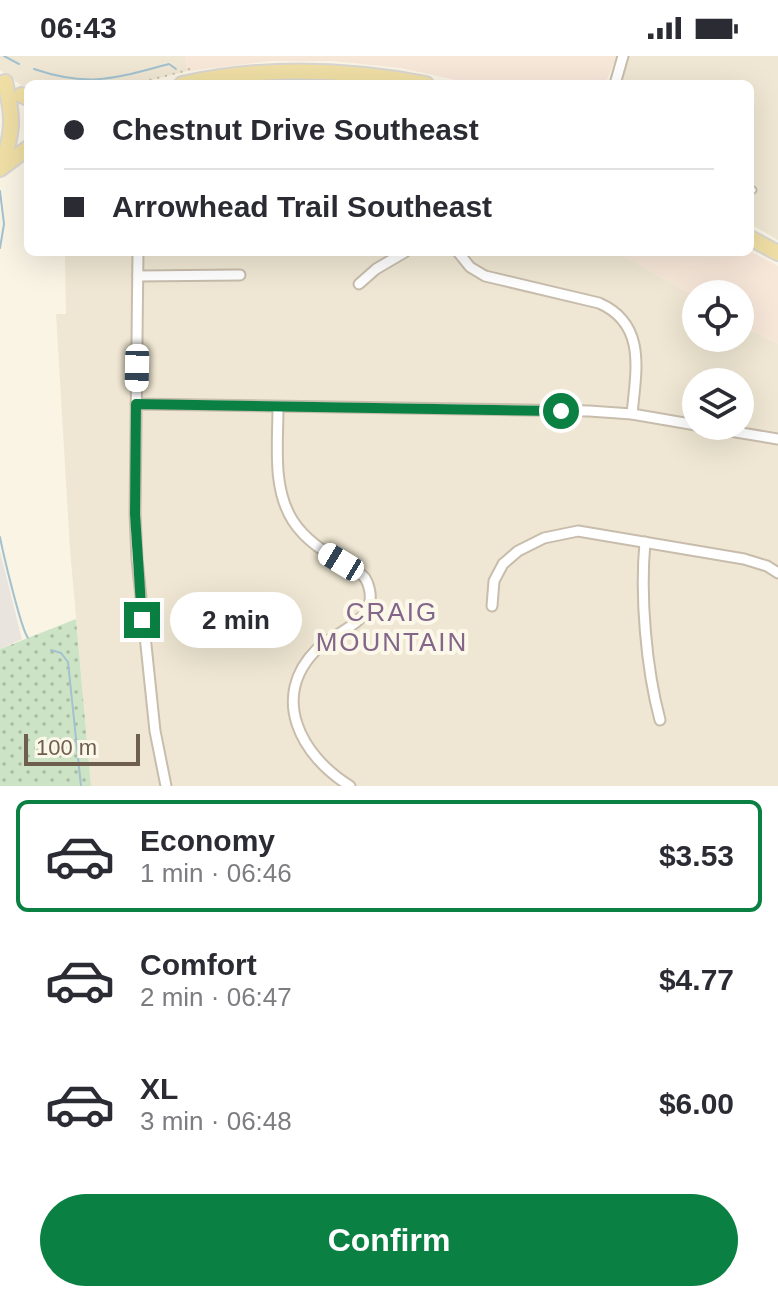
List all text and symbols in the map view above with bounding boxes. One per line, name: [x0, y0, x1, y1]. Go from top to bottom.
text: 06:43: [40, 11, 117, 44]
text: Chestnut Drive Southeast: [112, 113, 479, 146]
text: Arrowhead Trail Southeast: [112, 190, 492, 223]
map controls: [682, 280, 754, 440]
button: locate: [682, 280, 754, 352]
car: [125, 344, 149, 392]
button: layers: [682, 368, 754, 440]
route start: [543, 393, 579, 429]
car: [314, 539, 368, 585]
callout: 2 min: [170, 592, 302, 648]
district label: CRAIG MOUNTAIN: [316, 597, 468, 657]
route end: [124, 602, 160, 638]
text: 2 min: [202, 605, 270, 635]
scale bar: [24, 730, 140, 766]
text: 100 m: [36, 735, 97, 760]
icon: car: [44, 820, 116, 892]
text: Economy: [140, 824, 275, 857]
text: $3.53: [659, 839, 734, 872]
text: 1 min · 06:46: [140, 858, 292, 888]
icon: car: [44, 944, 116, 1016]
text: Comfort: [140, 948, 257, 981]
text: $4.77: [659, 963, 734, 996]
text: 2 min · 06:47: [140, 982, 292, 1012]
icon: car: [44, 1068, 116, 1140]
text: XL: [140, 1072, 178, 1105]
text: $6.00: [659, 1087, 734, 1120]
text: 3 min · 06:48: [140, 1106, 292, 1136]
button: Confirm: [40, 1194, 738, 1286]

